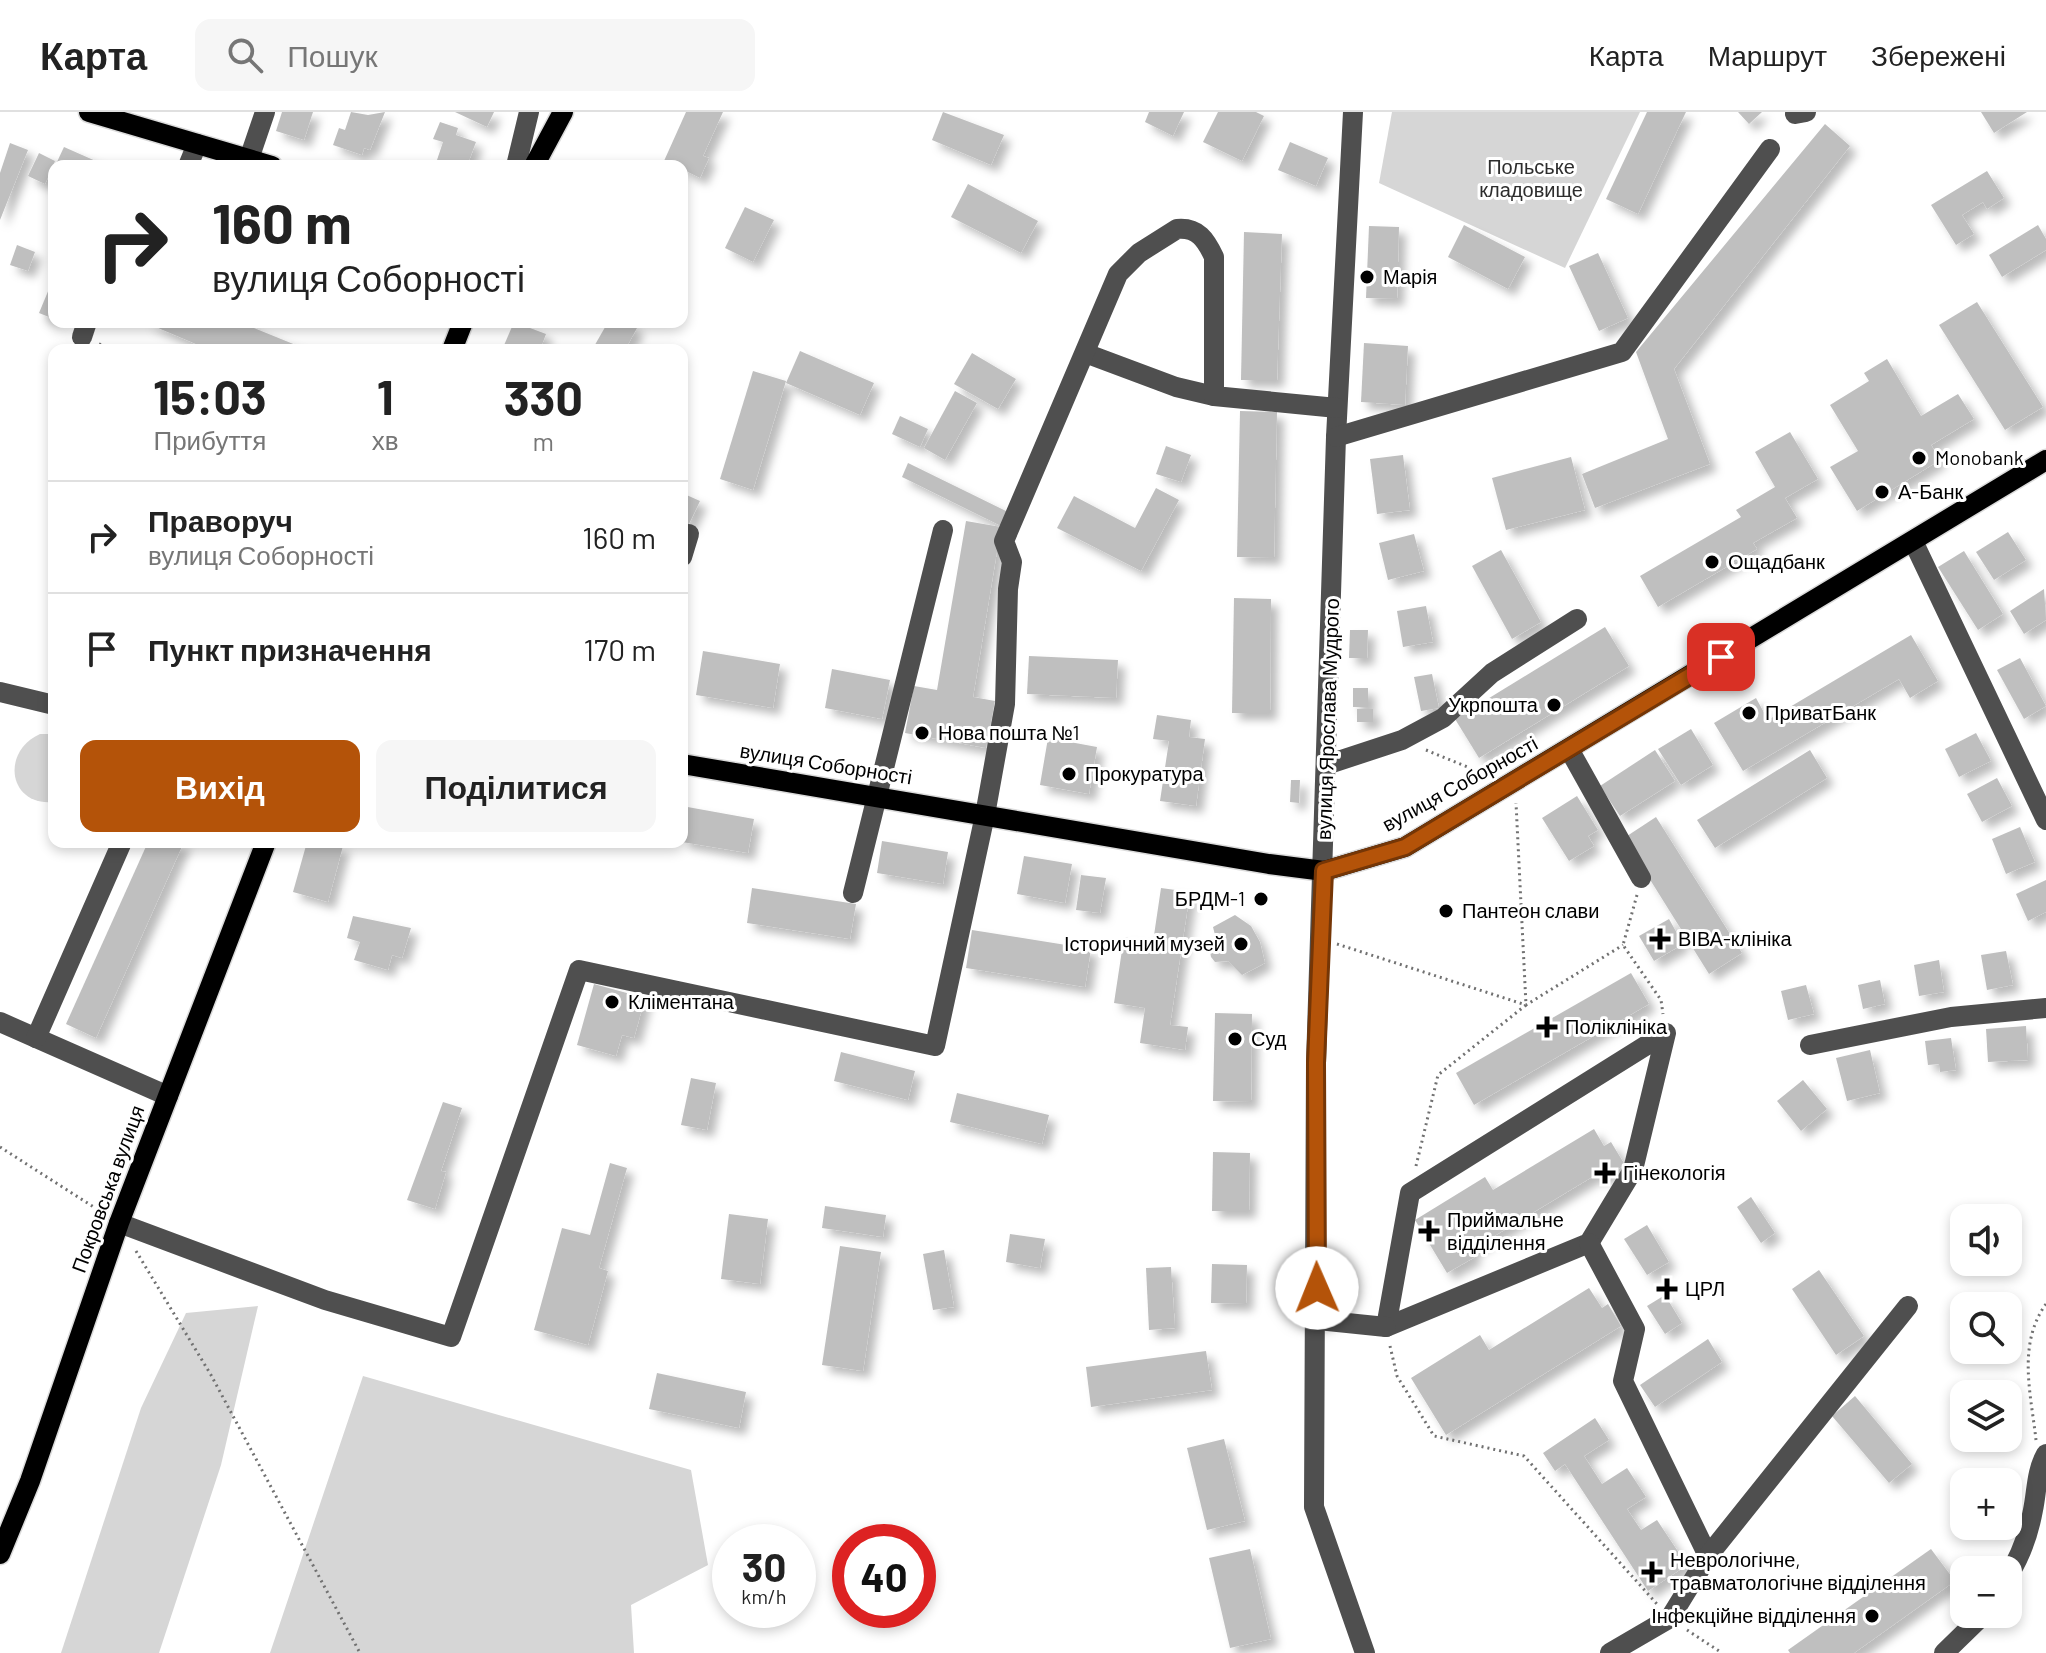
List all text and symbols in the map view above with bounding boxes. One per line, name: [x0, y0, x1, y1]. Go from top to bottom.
search box: [195, 19, 755, 91]
text: Карта: [40, 32, 147, 78]
icon: search: [223, 33, 267, 77]
text: Пошук: [287, 37, 378, 73]
text: Карта: [1589, 38, 1664, 72]
text: Маршрут: [1708, 38, 1827, 72]
text: Збережені: [1871, 38, 2006, 72]
park label: Польське кладовище: [1479, 154, 1583, 201]
text: 160 m: [212, 188, 352, 255]
icon: right: [80, 192, 184, 296]
text: вулиця Соборності: [212, 256, 525, 299]
place label: Марія: [1383, 264, 1437, 288]
marker: Марія: [1358, 268, 1376, 286]
text: 15:03: [153, 367, 267, 425]
text: 1: [377, 367, 394, 425]
text: 330: [504, 368, 583, 426]
text: Прибуття: [153, 424, 266, 455]
text: хв: [372, 424, 399, 455]
text: m: [533, 425, 554, 456]
place label: Monobank: [1935, 445, 2024, 469]
marker: Monobank: [1910, 449, 1928, 467]
place label: А-Банк: [1898, 479, 1964, 503]
marker: А-Банк: [1873, 483, 1891, 501]
text: Праворуч: [148, 502, 293, 538]
icon: right: [80, 515, 124, 559]
text: 160 m: [582, 519, 656, 555]
text: вулиця Соборності: [148, 539, 374, 570]
place label: Ощадбанк: [1728, 549, 1825, 573]
marker: Ощадбанк: [1703, 553, 1721, 571]
street label: вулиця Ярослава Мудрого: [1311, 598, 1343, 840]
pin: [1687, 623, 1755, 691]
icon: arrive: [80, 627, 124, 671]
text: Пункт призначення: [148, 631, 432, 667]
text: 170 m: [584, 631, 656, 667]
icon: arrive: [1699, 635, 1743, 679]
place label: Укрпошта: [1448, 692, 1539, 716]
marker: Укрпошта: [1545, 696, 1563, 714]
place label: ПриватБанк: [1765, 700, 1876, 724]
marker: ПриватБанк: [1740, 704, 1758, 722]
place label: Нова пошта №1: [938, 720, 1080, 744]
marker: Нова пошта №1: [913, 724, 931, 742]
street label: вулиця Соборності: [1378, 730, 1541, 836]
street label: вулиця Соборності: [738, 738, 914, 788]
button: Вихід: [80, 740, 360, 832]
button: Поділитися: [376, 740, 656, 832]
place label: Прокуратура: [1085, 761, 1204, 785]
marker: Прокуратура: [1060, 765, 1078, 783]
place label: БРДМ-1: [1175, 886, 1245, 910]
marker: БРДМ-1: [1252, 890, 1270, 908]
place label: Пантеон слави: [1462, 898, 1599, 922]
marker: Пантеон слави: [1437, 902, 1455, 920]
place label: ВІВА-клініка: [1678, 926, 1793, 950]
marker: ВІВА-клініка: [1649, 928, 1671, 950]
place label: Історичний музей: [1064, 931, 1225, 955]
marker: Історичний музей: [1232, 935, 1250, 953]
place label: Кліментана: [628, 989, 735, 1013]
marker: Кліментана: [603, 993, 621, 1011]
place label: Поліклініка: [1565, 1014, 1668, 1038]
marker: Поліклініка: [1536, 1016, 1558, 1038]
place label: Суд: [1251, 1026, 1287, 1050]
marker: Суд: [1226, 1030, 1244, 1048]
street label: Покровська вулиця: [66, 1102, 149, 1276]
place label: Гінекологія: [1623, 1160, 1726, 1184]
marker: Гінекологія: [1594, 1162, 1616, 1184]
map controls: [1950, 1204, 2022, 1628]
button: sound: [1950, 1204, 2022, 1276]
place label: Приймальне відділення: [1447, 1207, 1564, 1254]
marker: Приймальне відділення: [1418, 1220, 1440, 1242]
position arrow: [1275, 1246, 1359, 1330]
place label: ЦРЛ: [1685, 1276, 1725, 1300]
marker: ЦРЛ: [1656, 1278, 1678, 1300]
button: search: [1950, 1292, 2022, 1364]
button: layers: [1950, 1380, 2022, 1452]
button: +: [1950, 1468, 2022, 1540]
speed limit sign: 40: [832, 1524, 936, 1628]
text: 30: [742, 1542, 786, 1590]
place label: Неврологічне, травматологічне відділення: [1670, 1547, 1926, 1594]
button: −: [1950, 1556, 2022, 1628]
marker: Неврологічне, травматологічне відділення: [1641, 1561, 1663, 1583]
text: km/h: [741, 1584, 787, 1608]
place label: Інфекційне відділення: [1651, 1603, 1856, 1627]
marker: Інфекційне відділення: [1863, 1607, 1881, 1625]

